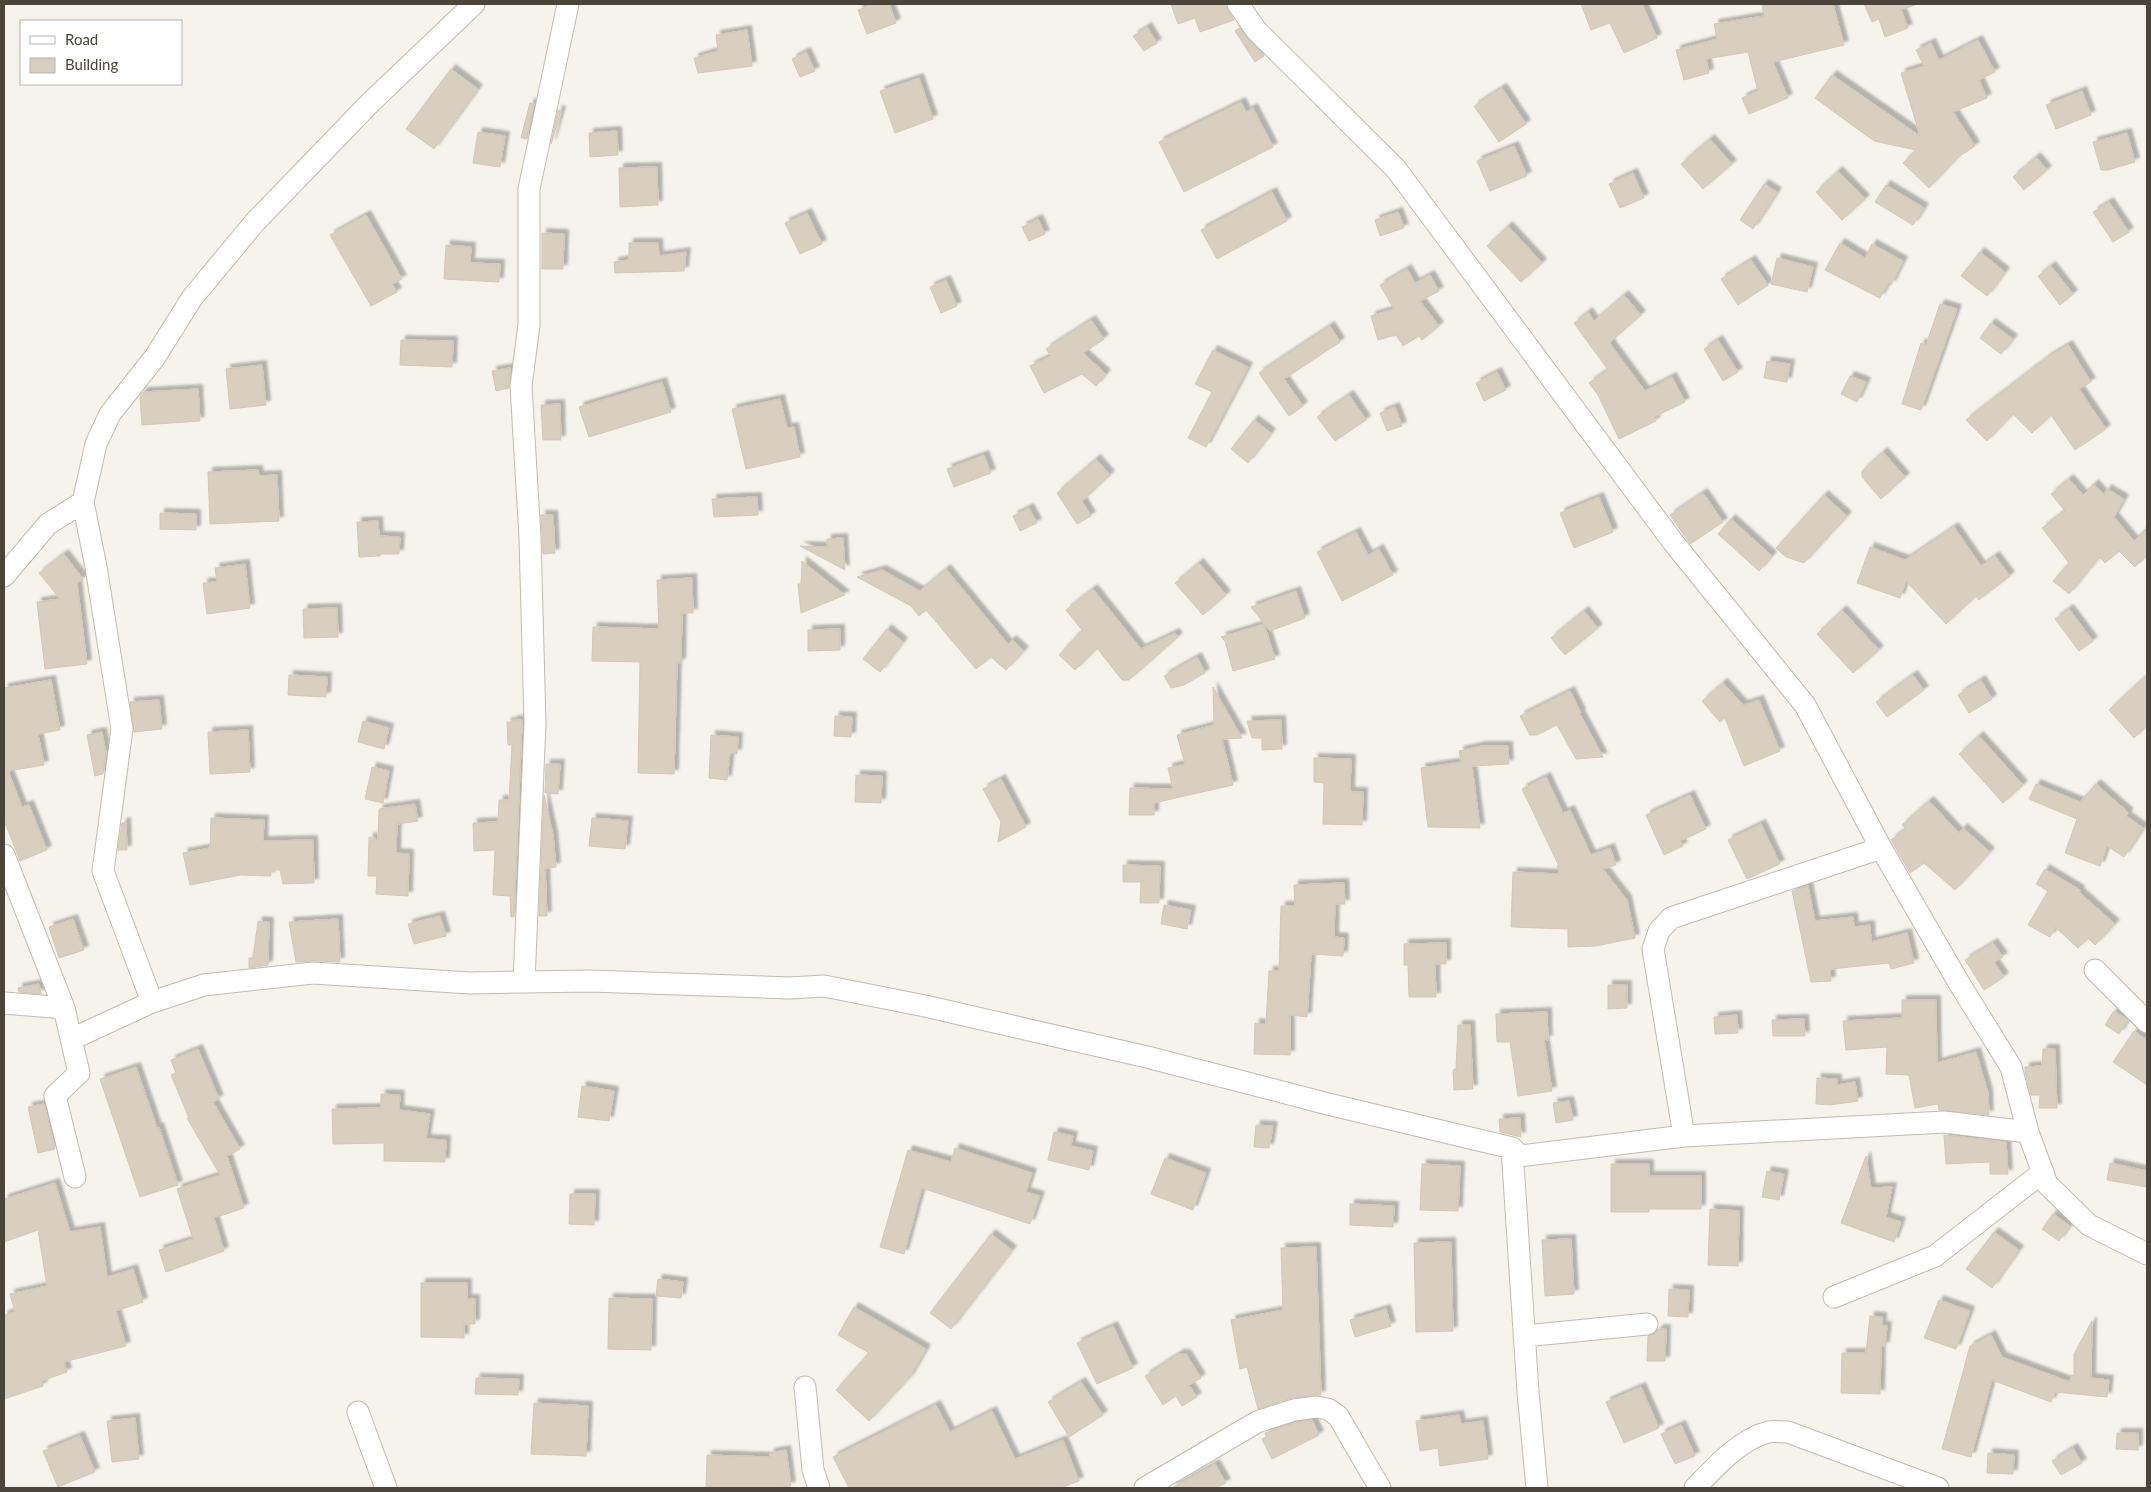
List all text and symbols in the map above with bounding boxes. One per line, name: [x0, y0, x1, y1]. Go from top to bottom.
legend: [20, 20, 182, 85]
text: Road: [65, 30, 98, 48]
text: Building: [65, 55, 118, 73]

